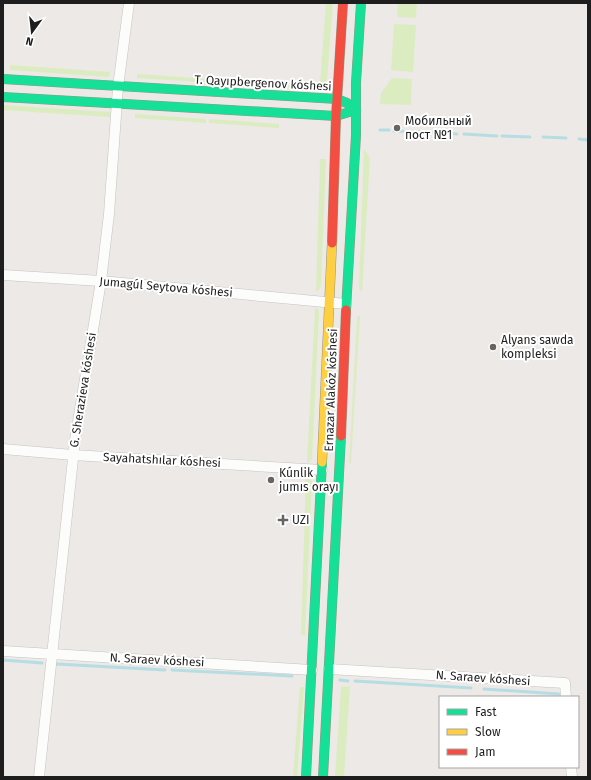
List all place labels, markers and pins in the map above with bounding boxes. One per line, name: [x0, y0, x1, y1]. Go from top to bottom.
place label: Мобильный пост №1: [405, 114, 472, 142]
marker: Мобильный пост №1: [392, 123, 402, 133]
place label: Alyans sawda kompleksi: [501, 333, 574, 361]
marker: Alyans sawda kompleksi: [488, 342, 498, 352]
place label: Kúnlik jumıs orayı: [278, 466, 339, 494]
marker: Kúnlik jumıs orayı: [266, 475, 276, 485]
place label: UZI: [292, 513, 310, 527]
marker: UZI: [277, 514, 289, 526]

